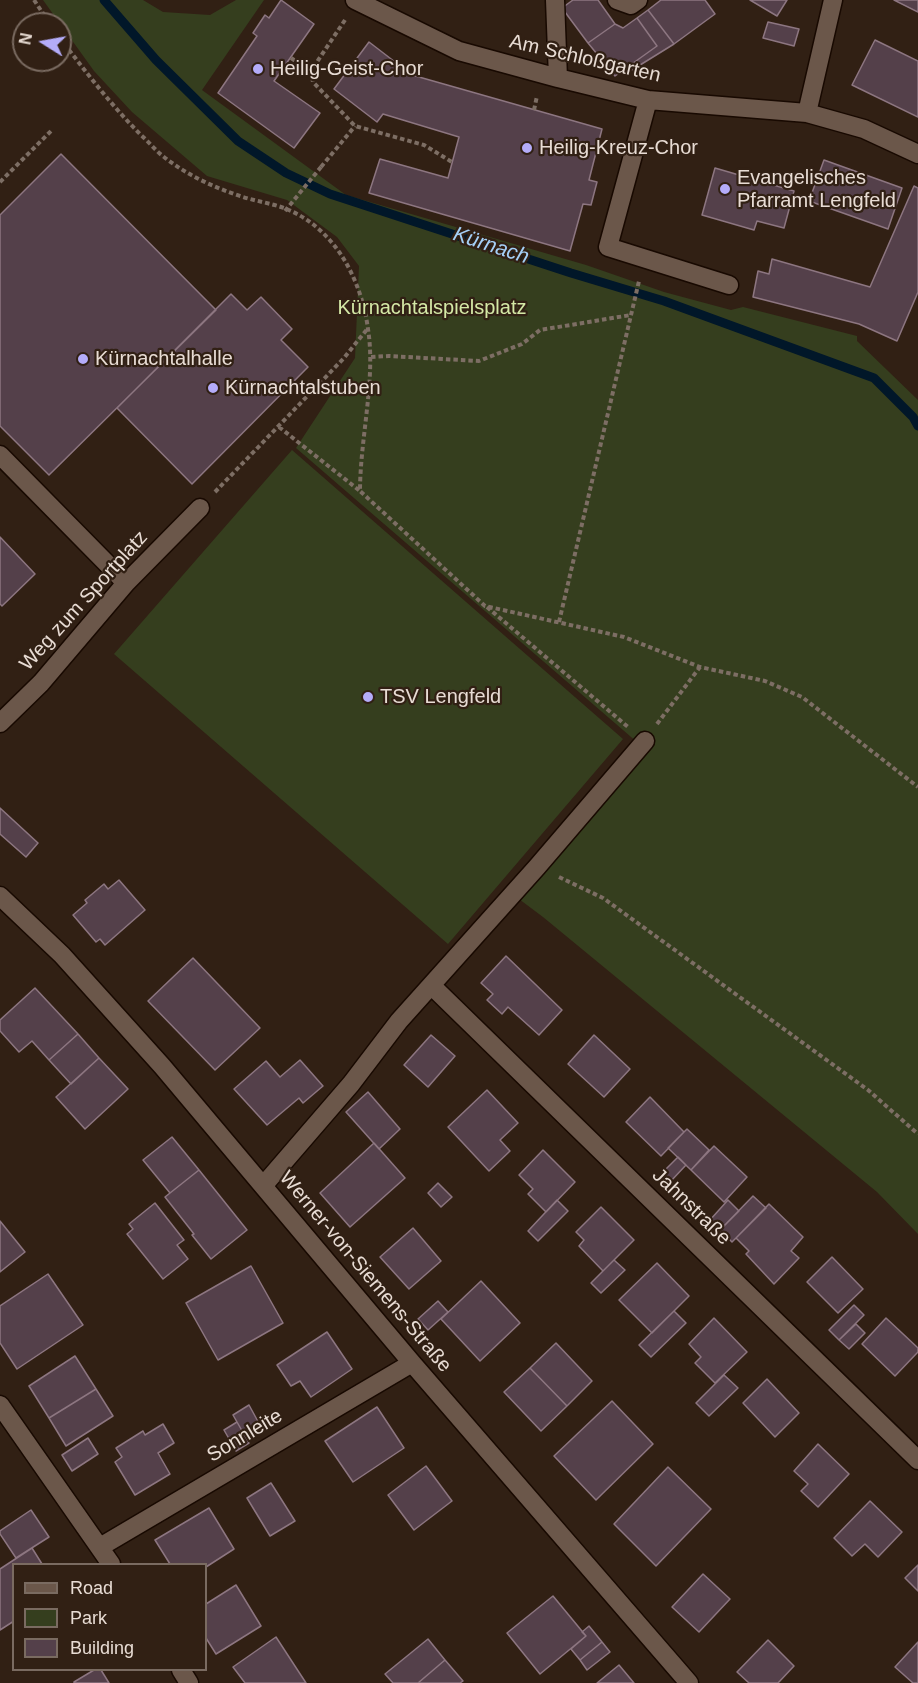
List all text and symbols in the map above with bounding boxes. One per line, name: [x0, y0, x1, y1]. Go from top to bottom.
north arrow: [12, 12, 72, 72]
street label: Am Schloßgarten: [507, 30, 663, 88]
text: N: [16, 32, 35, 46]
place label: Heilig-Geist-Chor: [270, 57, 423, 81]
marker: Heilig-Geist-Chor: [251, 62, 265, 76]
place label: Heilig-Kreuz-Chor: [539, 136, 698, 160]
marker: Heilig-Kreuz-Chor: [520, 141, 534, 155]
place label: Evangelisches Pfarramt Lengfeld: [737, 166, 896, 213]
marker: Evangelisches Pfarramt Lengfeld: [718, 182, 732, 196]
water label: Kürnach: [450, 222, 532, 270]
park label: Kürnachtalspielsplatz: [338, 296, 526, 320]
place label: Kürnachtalhalle: [95, 347, 233, 371]
marker: Kürnachtalhalle: [76, 352, 90, 366]
place label: Kürnachtalstuben: [225, 376, 381, 400]
marker: Kürnachtalstuben: [206, 381, 220, 395]
street label: Weg zum Sportplatz: [15, 526, 153, 676]
place label: TSV Lengfeld: [380, 685, 501, 709]
marker: TSV Lengfeld: [361, 690, 375, 704]
street label: Jahnstraße: [647, 1164, 735, 1250]
street label: Werner-von-Siemens-Straße: [274, 1167, 456, 1377]
street label: Sonnleite: [203, 1404, 287, 1468]
legend: [12, 1563, 207, 1671]
text: Road: [70, 1578, 113, 1598]
text: Park: [70, 1608, 107, 1628]
text: Building: [70, 1638, 134, 1658]

